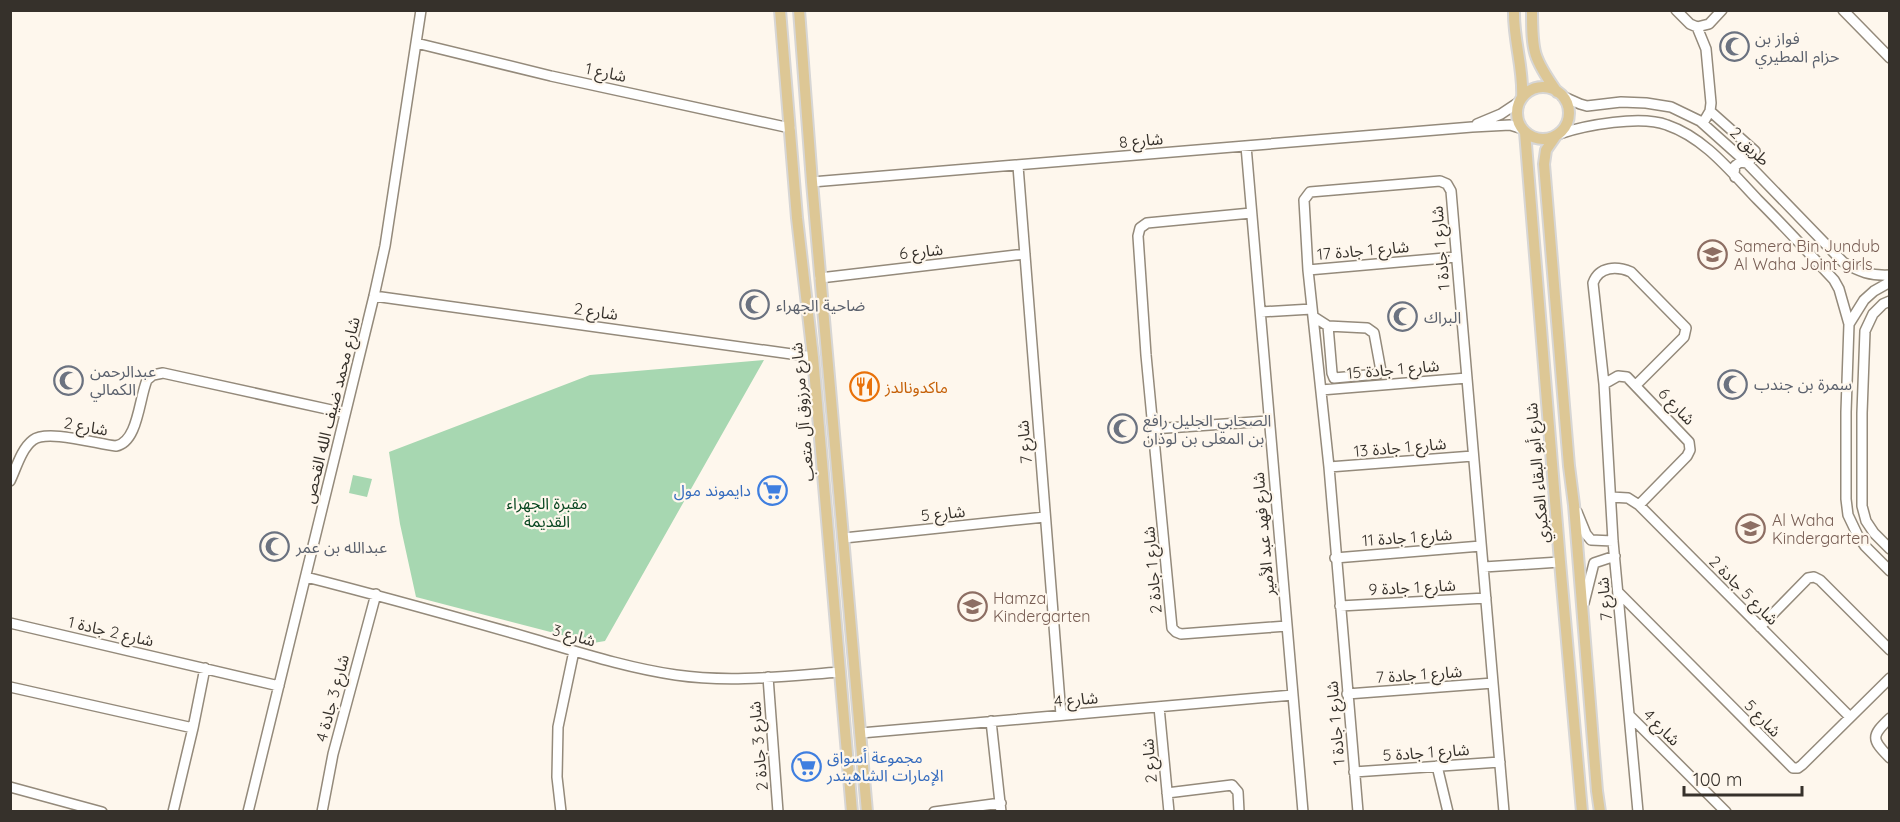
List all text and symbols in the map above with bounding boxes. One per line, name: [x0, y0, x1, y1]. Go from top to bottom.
place label: فواز بن حزام المطيري: [1755, 28, 1839, 69]
mosque icon: فواز بن حزام المطيري: [1718, 31, 1750, 63]
street label: شارع 1: [583, 58, 628, 89]
street label: طريق 2: [1725, 122, 1774, 171]
street label: شارع 8: [1118, 128, 1164, 155]
street label: شارع 1 جادة 1: [1426, 205, 1457, 291]
street label: شارع 1 جادة 17: [1316, 236, 1410, 267]
place label: Samera Bin Jundub Al Waha Joint girls: [1734, 236, 1880, 274]
street label: شارع 6: [898, 239, 944, 266]
school or university icon: Samera Bin Jundub Al Waha Joint girls: [1697, 239, 1729, 271]
mosque icon: ضاحية الجهراء: [739, 289, 771, 321]
place label: ضاحية الجهراء: [776, 295, 865, 315]
street label: شارع 2: [572, 298, 619, 327]
mosque icon: البراك: [1387, 301, 1419, 333]
place label: البراك: [1424, 307, 1461, 327]
street label: شارع محمد ضيف الله القحص: [298, 315, 367, 506]
street label: شارع مرزوق آل متعب: [786, 341, 821, 482]
street label: شارع 1 جادة 15: [1346, 355, 1440, 386]
place label: عبدالرحمن الكمالي: [90, 361, 156, 402]
mosque icon: عبدالرحمن الكمالي: [53, 364, 85, 396]
mosque icon: سمرة بن جندب: [1717, 368, 1749, 400]
restaurant icon: ماكدونالدز: [848, 371, 880, 403]
place label: سمرة بن جندب: [1754, 374, 1852, 394]
place label: ماكدونالدز: [884, 377, 948, 397]
street label: شارع 6: [1652, 383, 1700, 431]
street label: شارع أبو البقاء العكبري: [1521, 402, 1556, 544]
place label: الصحابي الجليل رافع بن المعلى بن لوذان: [1143, 410, 1271, 448]
street label: شارع 2: [62, 412, 110, 443]
mosque icon: الصحابي الجليل رافع بن المعلى بن لوذان: [1106, 413, 1138, 445]
street label: شارع 7: [1012, 419, 1039, 465]
street label: شارع 1 جادة 13: [1353, 433, 1447, 464]
street label: شارع فهد عبد الأمير: [1248, 471, 1281, 598]
supermarket icon: دايموند مول: [756, 474, 788, 506]
place label: دايموند مول: [674, 480, 751, 501]
park label: مقبرة الجهراء القديمة: [507, 493, 587, 531]
street label: شارع 5: [920, 501, 966, 528]
place label: Al Waha Kindergarten: [1772, 510, 1870, 548]
school or university icon: Al Waha Kindergarten: [1735, 513, 1767, 545]
street label: شارع 1 جادة 11: [1361, 524, 1453, 553]
street label: شارع 1 جادة 2: [1138, 525, 1169, 614]
mosque icon: عبدالله بن عمر: [259, 531, 291, 563]
place label: عبدالله بن عمر: [295, 537, 387, 557]
street label: شارع 5 جادة 2: [1703, 551, 1783, 631]
street label: شارع 1 جادة 9: [1368, 575, 1456, 602]
street label: شارع 7: [1592, 576, 1619, 622]
place label: Hamza Kindergarten: [993, 588, 1091, 626]
school or university icon: Hamza Kindergarten: [956, 591, 988, 623]
street label: شارع 2 جادة 1: [66, 611, 156, 653]
street label: شارع 3: [549, 619, 598, 654]
street label: شارع 3 جادة 4: [311, 652, 356, 745]
street label: شارع 1 جادة 7: [1375, 661, 1463, 690]
street label: شارع 1 جادة 1: [1321, 680, 1352, 766]
street label: شارع 4: [1053, 687, 1099, 714]
street label: شارع 5: [1738, 695, 1786, 743]
street label: شارع 3 جادة 2: [744, 700, 775, 792]
street label: شارع 4: [1637, 704, 1685, 752]
street label: شارع 2: [1137, 738, 1164, 784]
street label: شارع 1 جادة 5: [1382, 739, 1470, 768]
place label: مجموعة أسواق الإمارات الشاهبندر: [826, 747, 943, 786]
supermarket icon: مجموعة أسواق الإمارات الشاهبندر: [790, 750, 822, 782]
scale bar: [1684, 759, 1802, 797]
text: 100 m: [1693, 768, 1742, 791]

